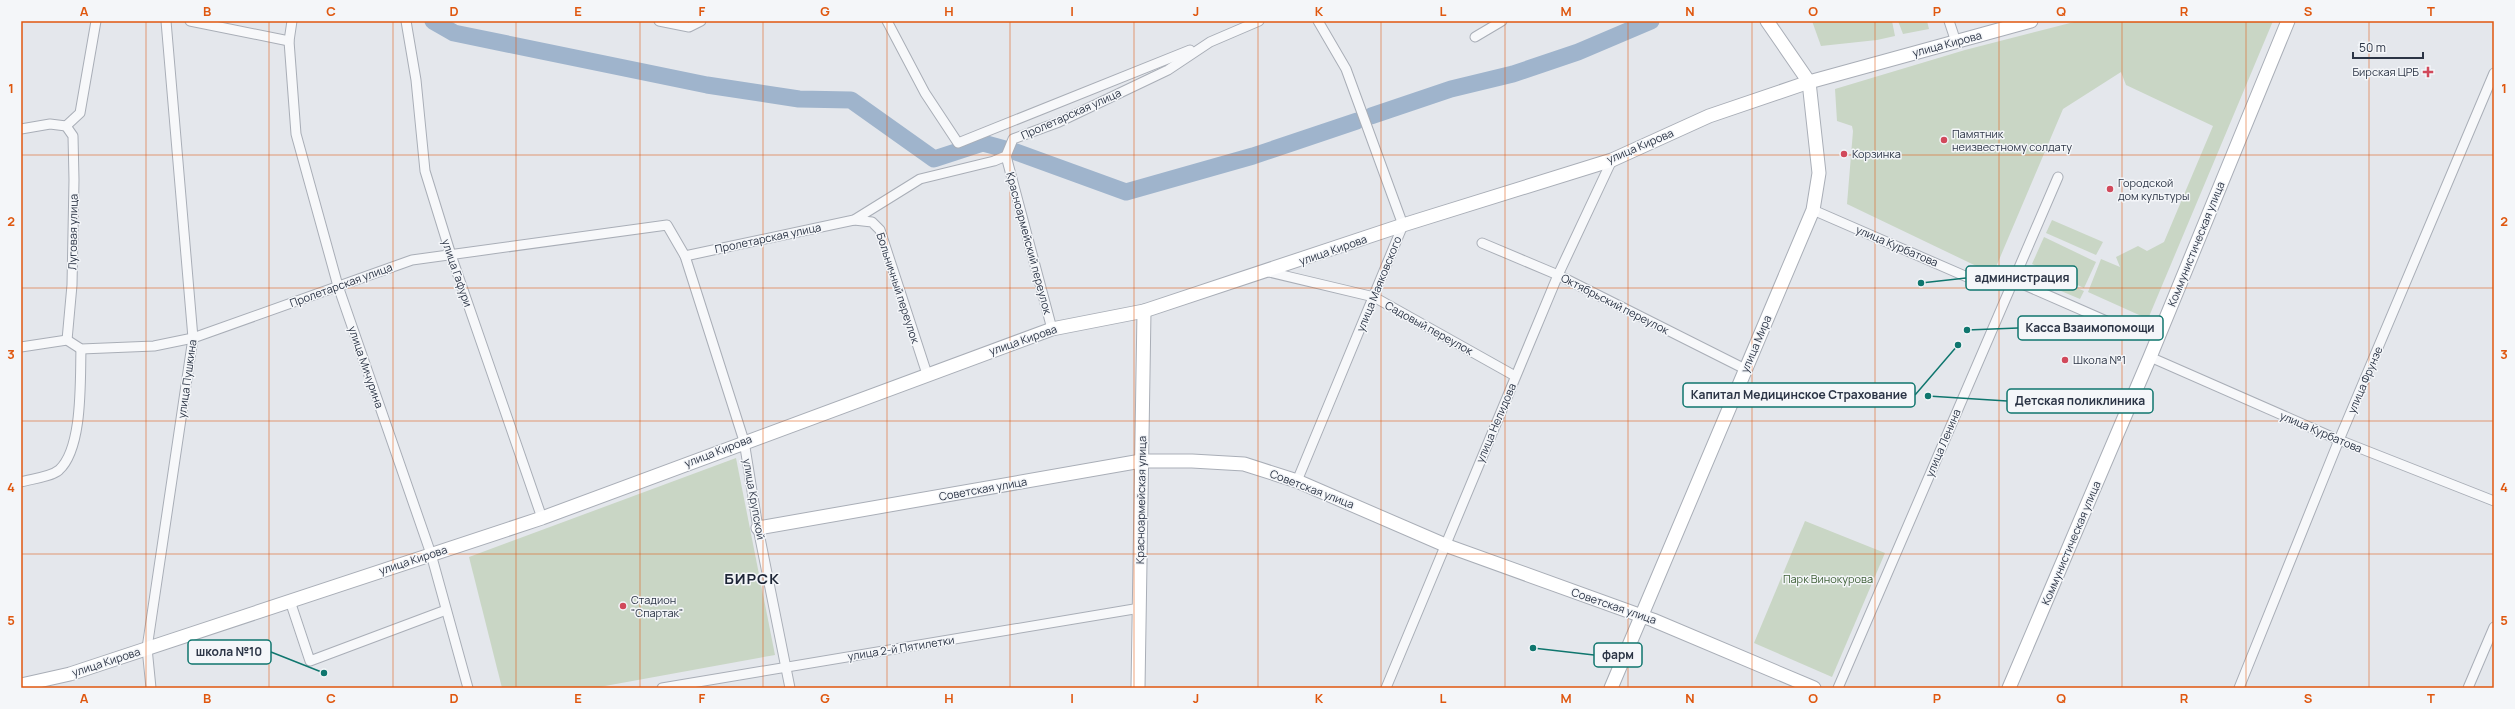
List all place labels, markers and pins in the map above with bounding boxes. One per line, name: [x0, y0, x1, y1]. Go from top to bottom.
place label: Бирская ЦРБ: [2352, 64, 2419, 79]
marker: Бирская ЦРБ: [2422, 66, 2434, 78]
place label: Памятник неизвестному солдату: [1952, 126, 2072, 154]
marker: Памятник неизвестному солдату: [1939, 135, 1949, 145]
place label: Корзинка: [1852, 146, 1901, 161]
marker: Корзинка: [1839, 149, 1849, 159]
place label: Городской дом культуры: [2118, 175, 2189, 203]
marker: Городской дом культуры: [2105, 184, 2115, 194]
callout: администрация: [1966, 266, 2077, 290]
callout: Касса Взаимопомощи: [2018, 316, 2163, 340]
place label: Школа №1: [2073, 352, 2126, 367]
marker: Школа №1: [2060, 355, 2070, 365]
callout: Капитал Медицинское Страхование: [1683, 383, 1915, 407]
callout: Детская поликлиника: [2007, 389, 2153, 413]
place label: Стадион "Спартак": [631, 592, 683, 620]
marker: Стадион "Спартак": [618, 601, 628, 611]
callout: школа №10: [188, 640, 271, 664]
callout: фарм: [1594, 643, 1642, 667]

